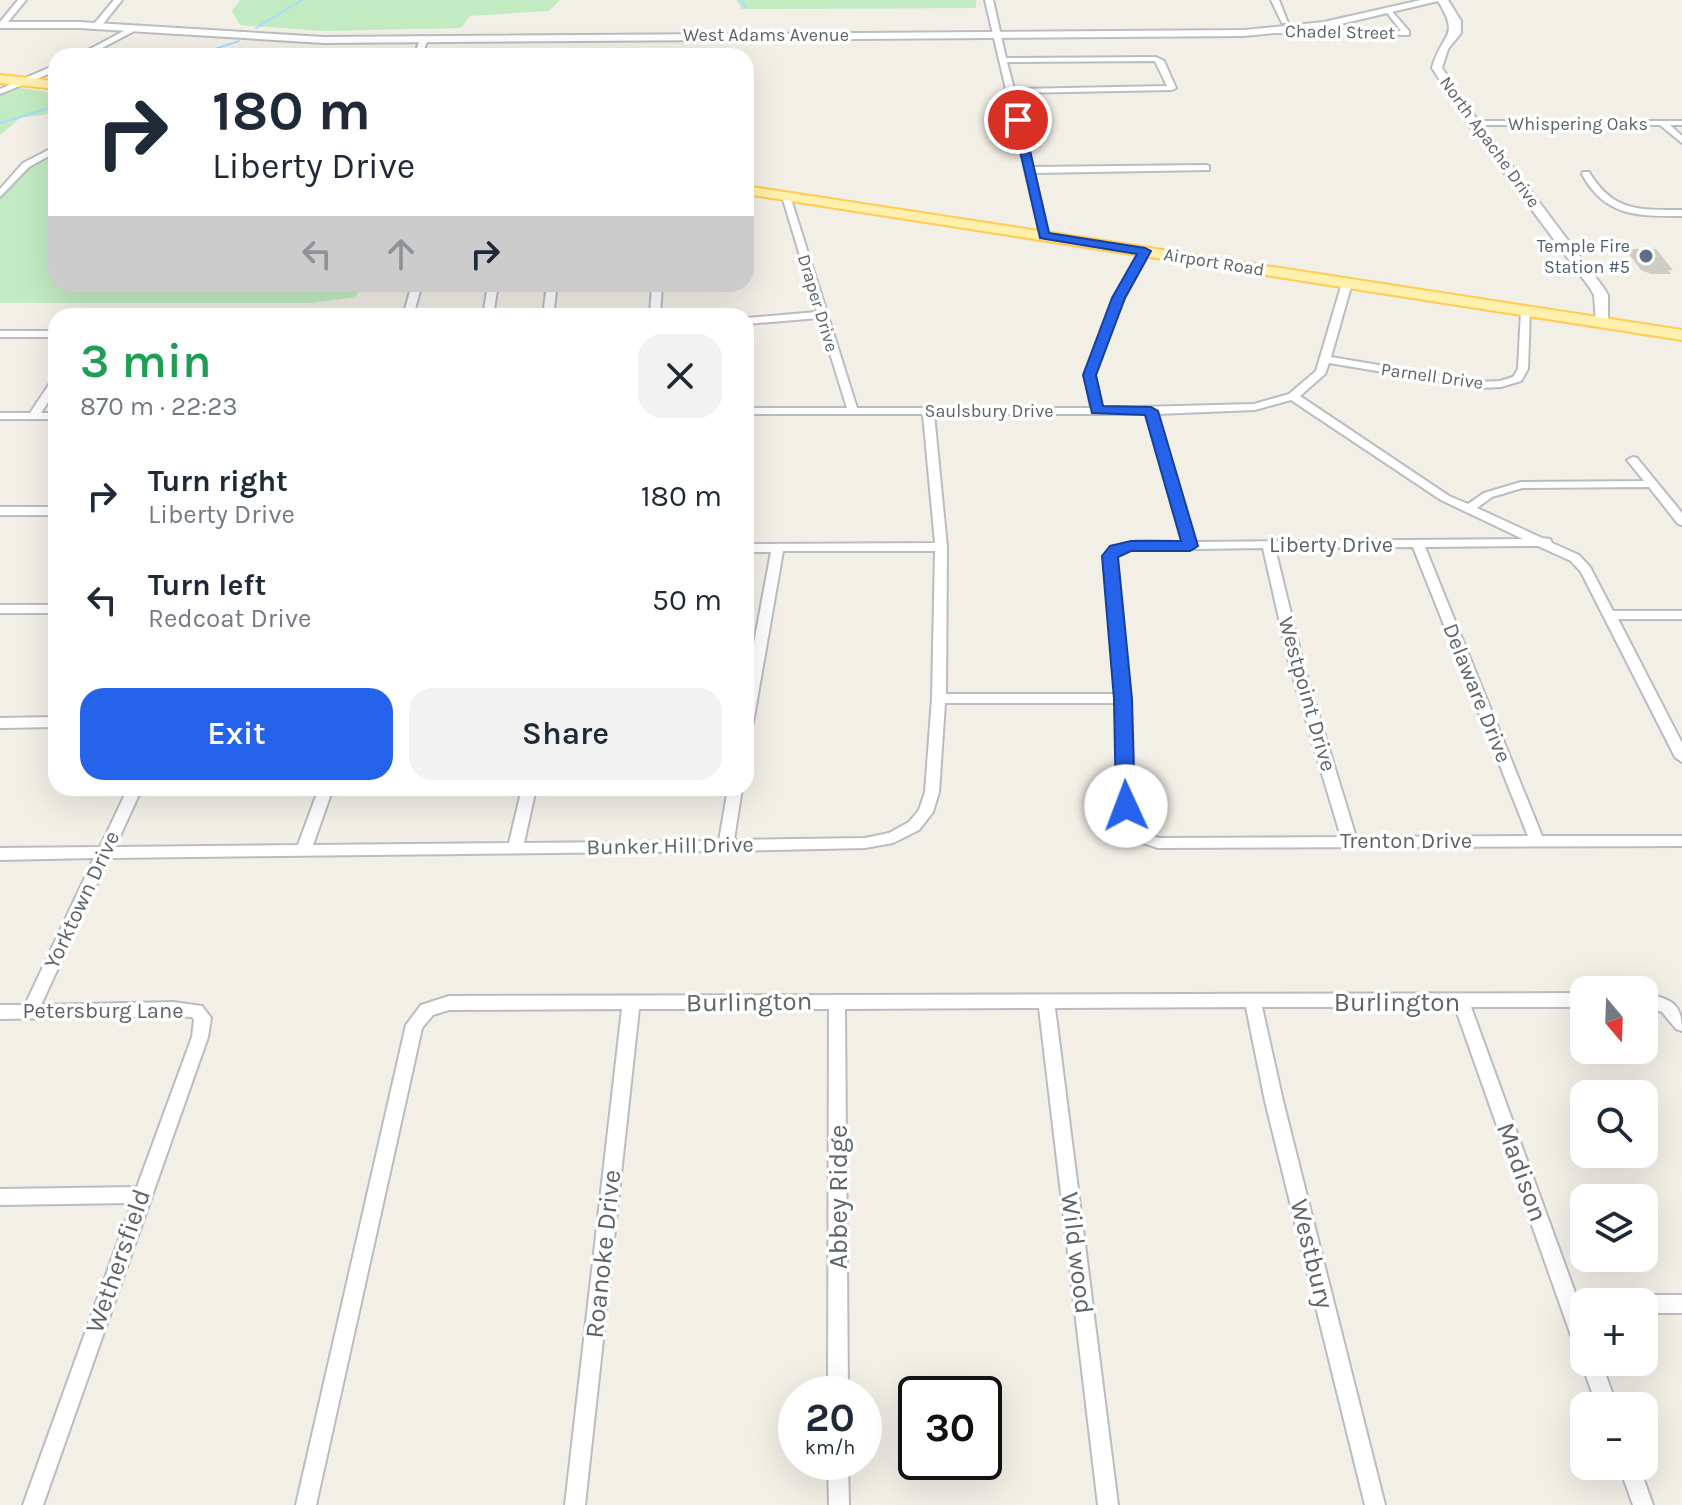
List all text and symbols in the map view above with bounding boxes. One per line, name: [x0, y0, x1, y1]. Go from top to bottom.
street label: Chadel Street: [1285, 20, 1396, 44]
street label: West Adams Avenue: [683, 24, 849, 46]
street label: North Apache Drive: [1435, 72, 1545, 212]
text: 180 m: [212, 78, 371, 143]
icon: right: [80, 80, 184, 184]
pin: [984, 86, 1052, 154]
icon: arrive: [996, 98, 1040, 142]
street label: Whispering Oaks: [1508, 113, 1648, 135]
text: Liberty Drive: [212, 145, 415, 187]
icon: left: [295, 232, 339, 276]
icon: ahead: [379, 232, 423, 276]
icon: right: [463, 232, 507, 276]
place label: Temple Fire Station #5: [1537, 235, 1630, 278]
street label: Airport Road: [1162, 243, 1266, 281]
marker: Temple Fire Station #5: [1637, 247, 1655, 265]
street label: Draper Drive: [793, 252, 843, 354]
text: 3 min: [80, 333, 212, 389]
button: close: [638, 334, 722, 418]
street label: Parnell Drive: [1380, 358, 1484, 394]
text: 870 m · 22:23: [80, 391, 238, 422]
street label: Saulsbury Drive: [925, 400, 1053, 422]
text: Turn right: [148, 463, 288, 499]
icon: right: [80, 474, 124, 518]
text: 180 m: [641, 478, 722, 514]
text: Liberty Drive: [148, 499, 295, 530]
street label: Liberty Drive: [1269, 532, 1393, 558]
text: Turn left: [148, 567, 266, 603]
icon: left: [80, 578, 124, 622]
text: 50 m: [652, 582, 722, 618]
text: Redcoat Drive: [148, 603, 311, 634]
street label: Westpoint Drive: [1272, 614, 1342, 774]
street label: Delaware Drive: [1437, 620, 1517, 766]
button: Exit: [80, 688, 393, 780]
button: Share: [409, 688, 722, 780]
position arrow: [1084, 764, 1168, 848]
street label: Yorktown Drive: [39, 827, 125, 973]
street label: Trenton Drive: [1340, 828, 1472, 854]
street label: Bunker Hill Drive: [586, 832, 754, 860]
north arrow: [1570, 976, 1658, 1064]
map controls: [1570, 976, 1658, 1480]
street label: Burlington: [686, 985, 812, 1019]
street label: Burlington: [1334, 987, 1460, 1018]
street label: Petersburg Lane: [22, 998, 184, 1024]
button: search: [1570, 1080, 1658, 1168]
street label: Madison: [1490, 1118, 1554, 1226]
street label: Abbey Ridge: [823, 1125, 854, 1269]
street label: Roanoke Drive: [579, 1168, 627, 1340]
button: layers: [1570, 1184, 1658, 1272]
street label: Wethersfield: [79, 1185, 157, 1337]
street label: Wild wood: [1054, 1190, 1100, 1316]
street label: Westbury: [1283, 1196, 1341, 1312]
button: +: [1570, 1288, 1658, 1376]
speed limit sign: 30: [898, 1376, 1002, 1480]
button: −: [1570, 1392, 1658, 1480]
text: 20: [805, 1394, 855, 1441]
text: km/h: [805, 1436, 855, 1459]

